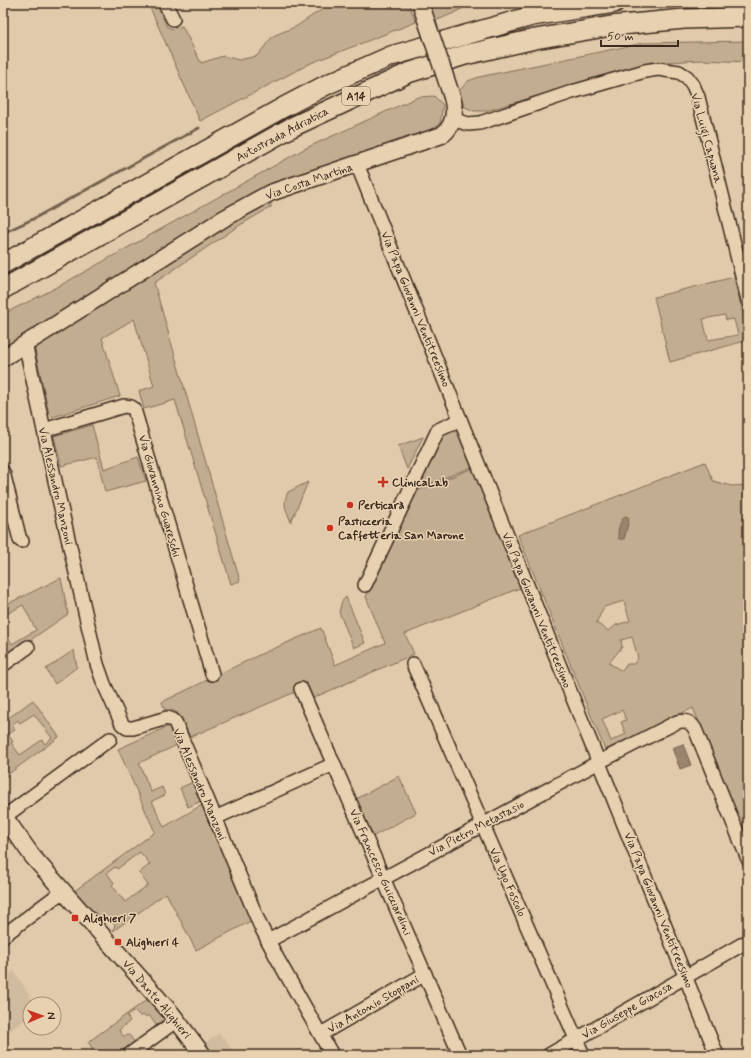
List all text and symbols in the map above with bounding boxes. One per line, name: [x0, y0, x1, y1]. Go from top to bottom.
scale bar: [601, 22, 678, 48]
text: 50 m: [607, 29, 634, 45]
road number: A14: [342, 87, 370, 105]
street label: Via Luigi Capuana: [685, 91, 726, 186]
street label: Autostrada Adriatica: [233, 104, 332, 166]
street label: Via Costa Martina: [263, 159, 355, 204]
street label: Via Papa Giovanni Ventitreesimo: [376, 229, 454, 390]
street label: Via Alessandro Manzoni: [34, 426, 76, 547]
street label: Via Giovannino Guareschi: [134, 433, 184, 560]
place label: ClinicaLab: [392, 475, 448, 491]
marker: ClinicaLab: [377, 476, 389, 488]
place label: Perticarà: [358, 498, 405, 514]
marker: Perticarà: [345, 500, 355, 510]
place label: Pasticceria Caffetteria San Marone: [338, 514, 464, 544]
marker: Pasticceria Caffetteria San Marone: [325, 523, 335, 533]
street label: Via Papa Giovanni Ventitreesimo: [497, 530, 575, 691]
street label: Via Alessandro Manzoni: [168, 726, 230, 843]
street label: Via Pietro Metastasio: [426, 797, 527, 861]
street label: Via Francesco Guicciardini: [345, 807, 415, 938]
street label: Via Papa Giovanni Ventitreesimo: [619, 830, 697, 991]
street label: Via Ugo Foscolo: [485, 845, 529, 920]
place label: Alighieri 7: [83, 911, 137, 927]
marker: Alighieri 7: [70, 913, 80, 923]
place label: Alighieri 4: [126, 935, 179, 951]
marker: Alighieri 4: [113, 937, 123, 947]
street label: Via Dante Alighieri: [118, 957, 194, 1043]
street label: Via Antonio Stoppani: [325, 972, 422, 1038]
street label: Via Giuseppe Giacosa: [579, 978, 676, 1043]
north arrow: [22, 996, 62, 1036]
text: N: [44, 1012, 58, 1020]

